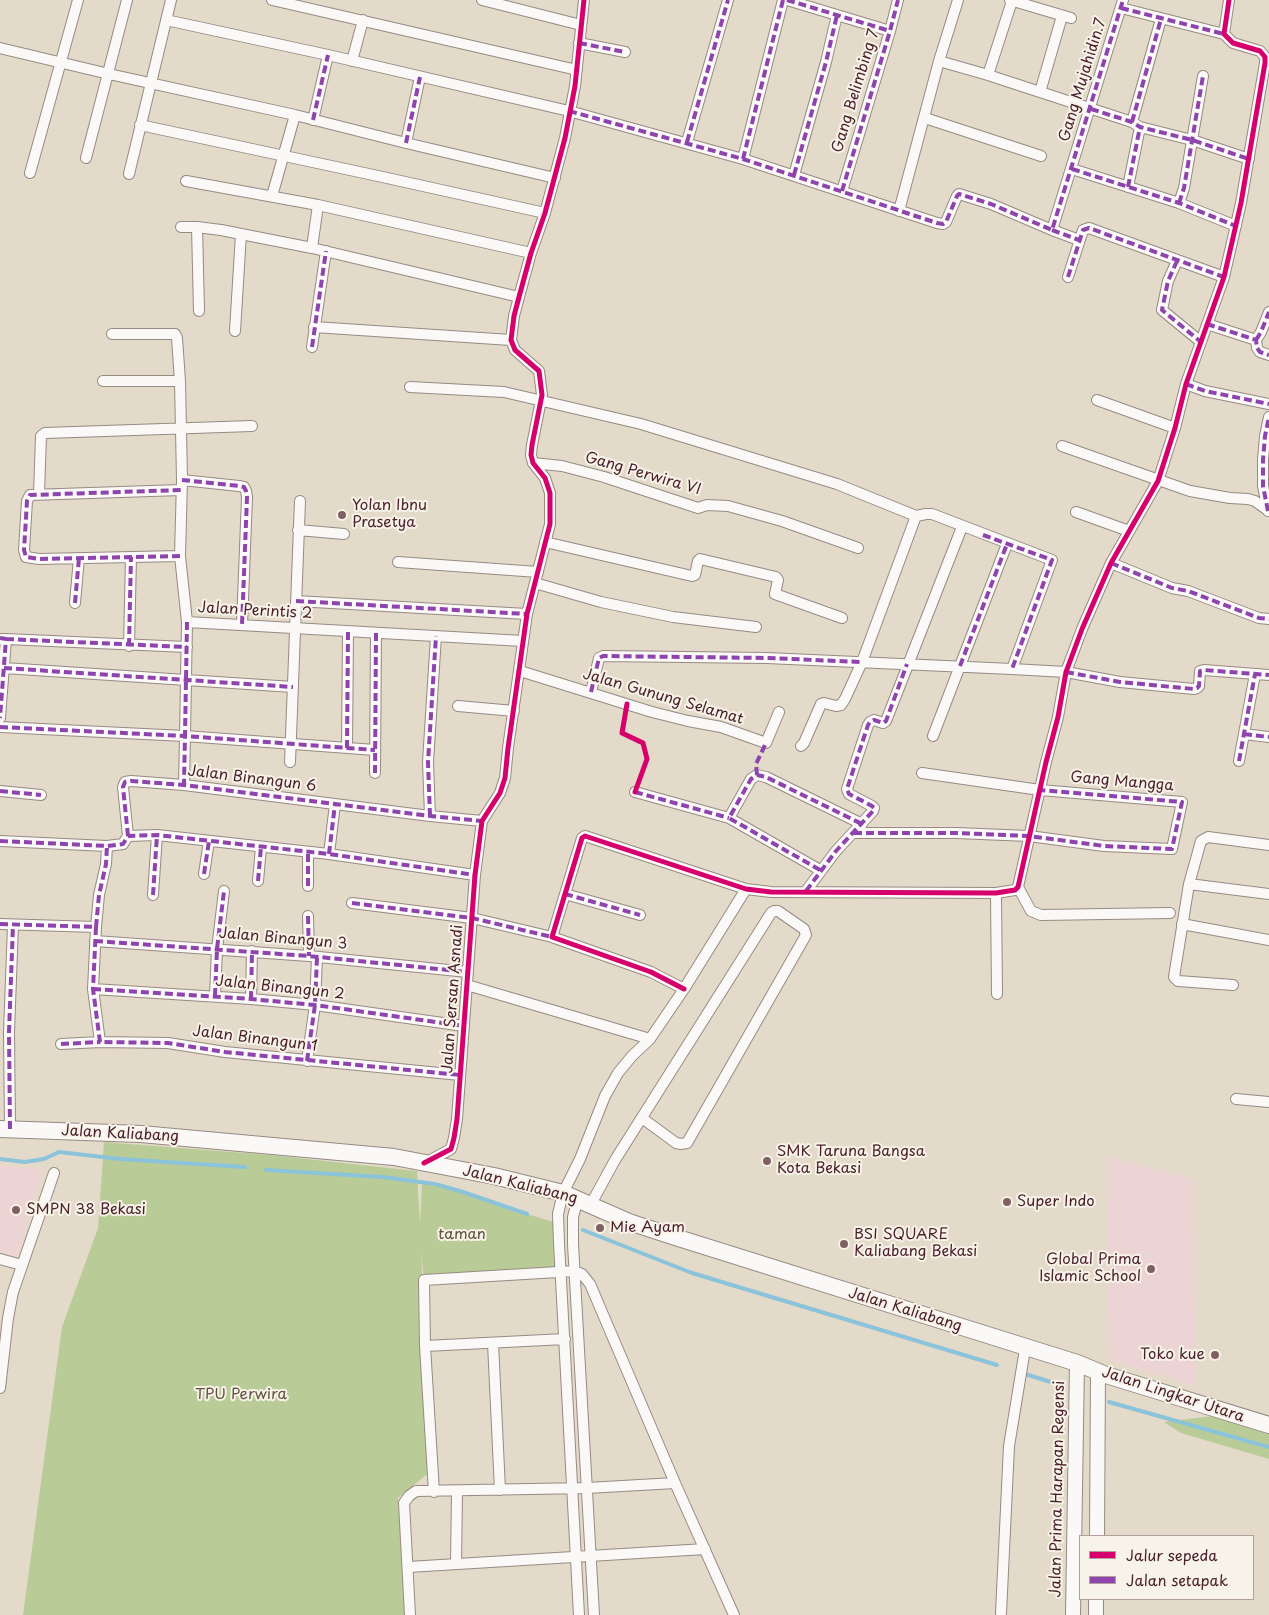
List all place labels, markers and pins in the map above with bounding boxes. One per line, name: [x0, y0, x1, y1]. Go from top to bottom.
place label: Yolan Ibnu Prasetya: [352, 497, 427, 532]
marker: Yolan Ibnu Prasetya: [336, 509, 348, 521]
place label: SMK Taruna Bangsa Kota Bekasi: [777, 1143, 925, 1178]
marker: SMK Taruna Bangsa Kota Bekasi: [761, 1155, 773, 1167]
place label: Super Indo: [1017, 1193, 1094, 1211]
marker: Super Indo: [1001, 1196, 1013, 1208]
place label: SMPN 38 Bekasi: [26, 1201, 146, 1219]
marker: SMPN 38 Bekasi: [10, 1204, 22, 1216]
place label: Mie Ayam: [610, 1219, 685, 1237]
marker: Mie Ayam: [594, 1222, 606, 1234]
place label: BSI SQUARE Kaliabang Bekasi: [854, 1226, 977, 1261]
marker: BSI SQUARE Kaliabang Bekasi: [838, 1238, 850, 1250]
place label: Global Prima Islamic School: [1039, 1251, 1141, 1286]
marker: Global Prima Islamic School: [1145, 1263, 1157, 1275]
place label: Toko kue: [1140, 1346, 1205, 1364]
marker: Toko kue: [1209, 1349, 1221, 1361]

